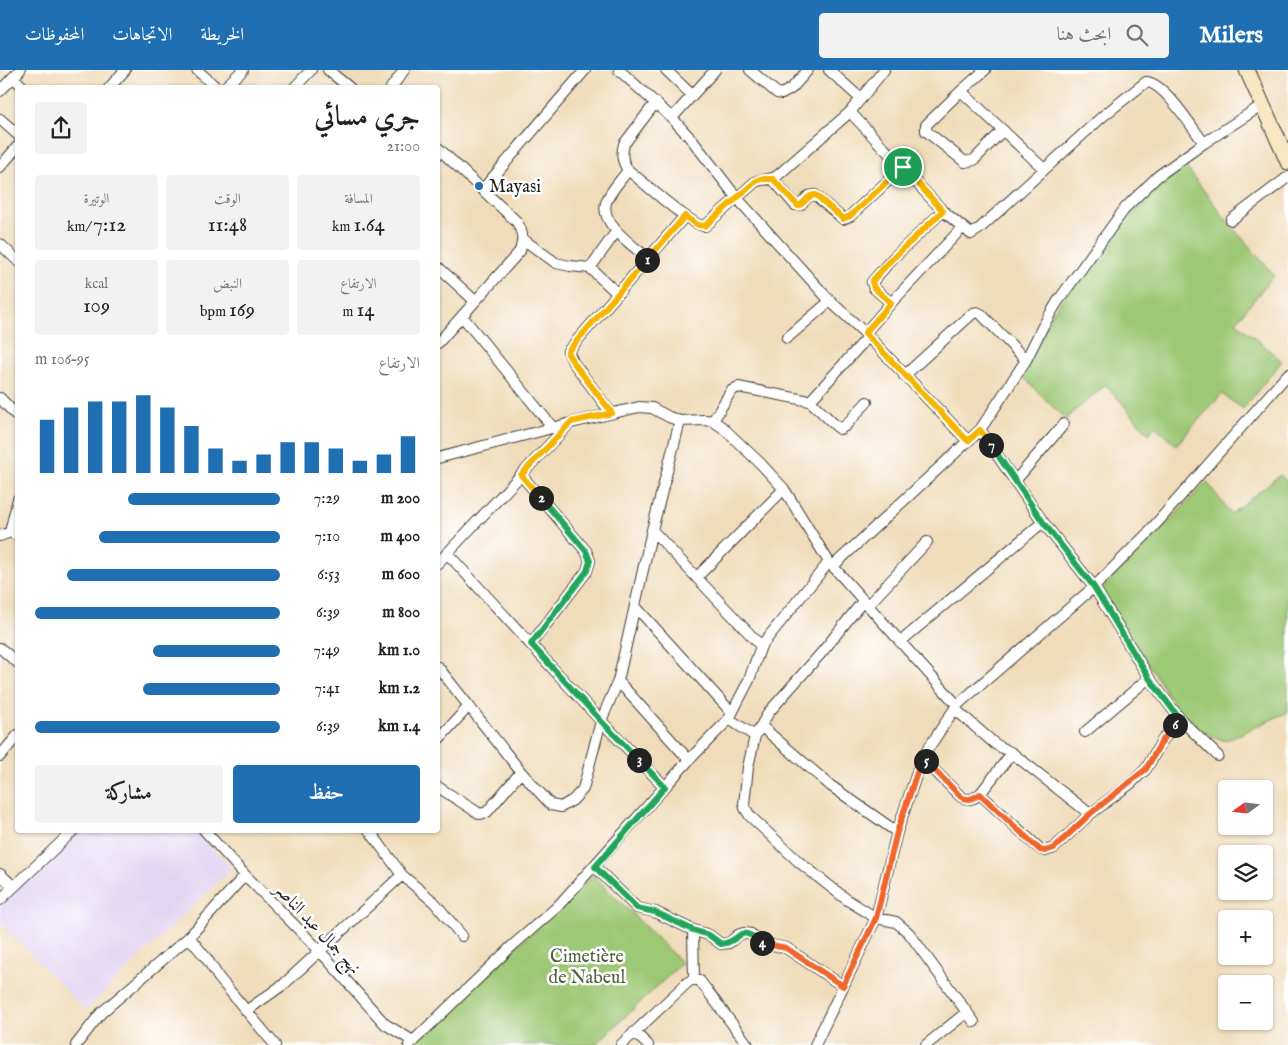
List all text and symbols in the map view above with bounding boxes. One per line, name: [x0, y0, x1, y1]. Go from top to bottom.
search box: [819, 13, 1169, 58]
text: Milers: [1199, 20, 1263, 51]
icon: search: [1123, 21, 1151, 49]
text: ابحث هنا: [1056, 23, 1111, 47]
text: المحفوظات: [25, 24, 84, 47]
text: الاتجاهات: [112, 24, 172, 47]
text: الخريطة: [200, 24, 244, 47]
text: جري مسائي: [314, 100, 420, 135]
button: share: [35, 102, 87, 154]
text: 21:00: [387, 137, 420, 157]
pin: [882, 146, 924, 188]
icon: arrive: [889, 153, 917, 181]
place label: Mayasi: [489, 176, 541, 199]
marker: Mayasi: [473, 180, 485, 192]
text: الوتيرة: [84, 190, 109, 208]
text: الوقت: [214, 190, 241, 208]
text: المسافة: [344, 190, 373, 208]
text: 7:12: [93, 212, 126, 239]
text: 11:48: [208, 212, 247, 239]
text: 1.64: [353, 212, 385, 239]
text: /km: [67, 218, 93, 236]
text: km: [332, 218, 353, 236]
pin: 1: [634, 248, 660, 272]
text: 1: [645, 251, 650, 269]
text: kcal: [85, 275, 108, 293]
text: النبض: [213, 275, 242, 293]
text: الارتفاع: [340, 275, 377, 293]
text: 109: [83, 293, 110, 320]
text: 169: [229, 297, 255, 324]
text: 14: [356, 297, 375, 324]
text: bpm: [200, 303, 229, 321]
text: m: [342, 303, 356, 321]
text: 95–106 m: [35, 350, 89, 370]
text: الارتفاع: [378, 354, 420, 374]
pin: 7: [978, 432, 1004, 458]
text: 7: [988, 436, 995, 454]
pin: 2: [528, 486, 554, 510]
text: 7:29: [314, 489, 340, 509]
text: 200 m: [381, 489, 420, 509]
text: 2: [538, 489, 545, 507]
text: 7:10: [315, 527, 340, 547]
text: 400 m: [381, 527, 420, 547]
text: 6:53: [317, 565, 340, 585]
text: 600 m: [382, 565, 420, 585]
text: 6:39: [316, 603, 340, 623]
text: 800 m: [382, 603, 420, 623]
text: 7:49: [313, 641, 340, 661]
text: 1.0 km: [378, 641, 420, 661]
text: 7:41: [314, 679, 340, 699]
text: 1.2 km: [379, 679, 420, 699]
pin: 6: [1162, 712, 1188, 738]
text: 6: [1173, 716, 1178, 734]
text: 6:39: [316, 717, 340, 737]
text: 1.4 km: [378, 717, 420, 737]
pin: 3: [626, 748, 652, 772]
pin: 5: [914, 748, 938, 774]
text: 3: [637, 751, 642, 769]
text: 5: [924, 752, 929, 770]
button: مشاركة: [35, 765, 223, 823]
button: حفظ: [233, 765, 420, 823]
north arrow: [1218, 780, 1272, 835]
map controls: [1218, 780, 1273, 1030]
button: layers: [1218, 845, 1273, 900]
street label: نهج جمال عبد الناصر: [265, 877, 365, 982]
button: +: [1218, 910, 1273, 965]
pin: 4: [750, 930, 774, 956]
text: 4: [759, 934, 766, 952]
park label: Cimetière de Nabeul: [549, 946, 625, 990]
button: −: [1218, 975, 1273, 1030]

